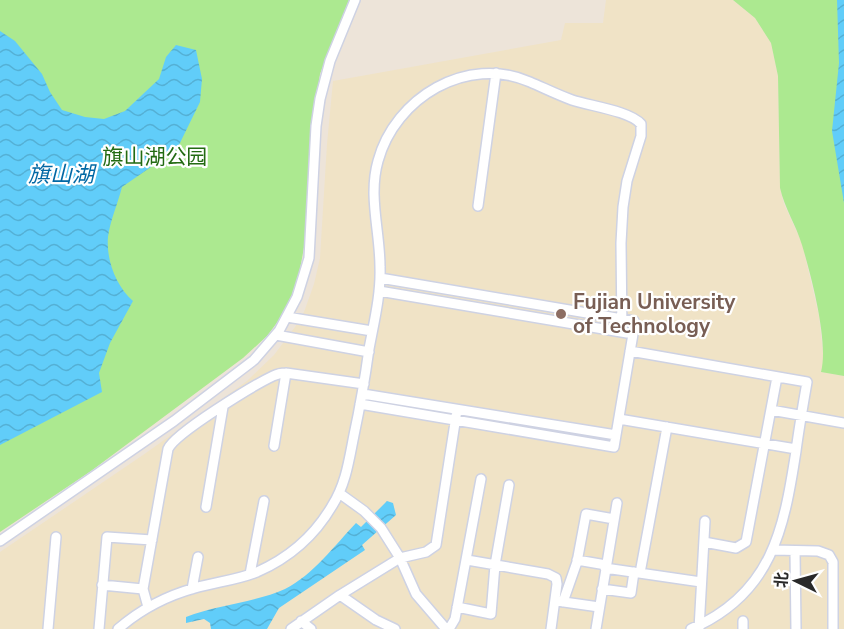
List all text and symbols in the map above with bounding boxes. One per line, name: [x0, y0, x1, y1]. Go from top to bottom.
park label: 旗山湖公园: [103, 143, 208, 171]
water label: 旗山湖: [28, 160, 97, 190]
place label: Fujian University of Technology: [573, 288, 736, 340]
marker: Fujian University of Technology: [554, 307, 568, 321]
north arrow: [766, 551, 826, 611]
text: 北: [770, 571, 794, 589]

